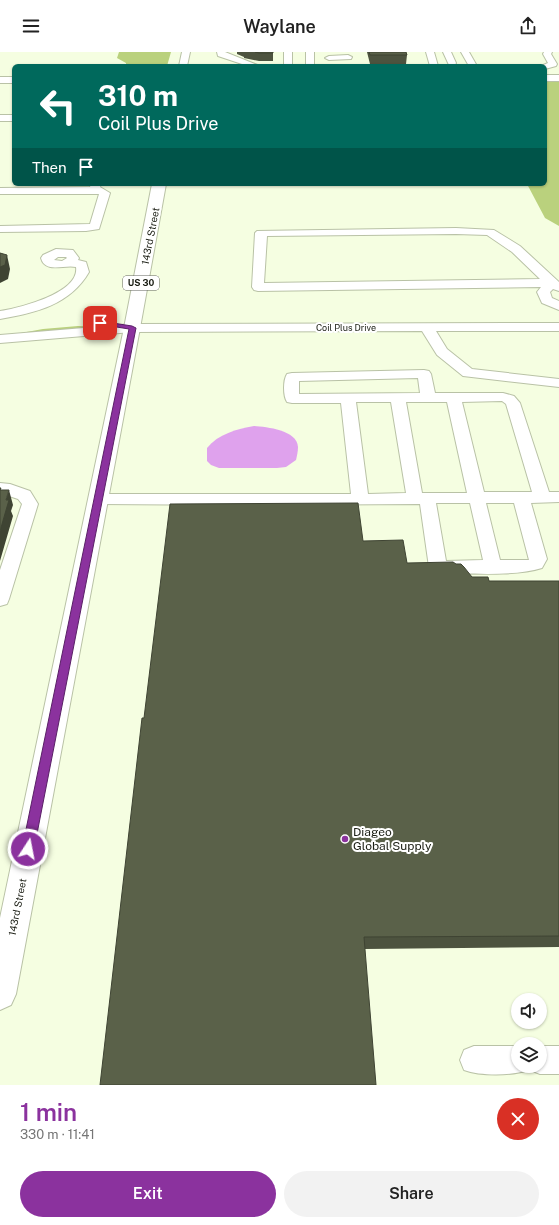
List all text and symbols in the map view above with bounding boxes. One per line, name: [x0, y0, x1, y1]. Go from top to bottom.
icon: menu: [20, 15, 42, 37]
icon: share: [517, 15, 539, 37]
text: Waylane: [243, 16, 316, 37]
text: 310 m: [98, 79, 178, 112]
icon: left: [32, 80, 84, 132]
text: Coil Plus Drive: [98, 113, 219, 134]
icon: arrive: [75, 156, 97, 178]
text: Then: [32, 159, 67, 176]
street label: 143rd Street: [139, 206, 161, 266]
road number: US 30: [123, 276, 159, 290]
pin: [83, 306, 117, 340]
icon: arrive: [89, 312, 111, 334]
street label: Coil Plus Drive: [316, 322, 376, 333]
place label: Diageo Global Supply: [353, 825, 432, 853]
position arrow: [7, 828, 49, 870]
marker: Diageo Global Supply: [340, 834, 350, 844]
street label: 143rd Street: [6, 877, 28, 937]
map controls: [511, 993, 547, 1073]
button: sound: [511, 993, 547, 1029]
button: layers: [511, 1037, 547, 1073]
text: 1 min: [20, 1098, 77, 1126]
button: close: [497, 1098, 539, 1140]
text: 330 m · 11:41: [20, 1127, 95, 1142]
button: Exit: [20, 1171, 276, 1217]
button: Share: [284, 1171, 539, 1217]

